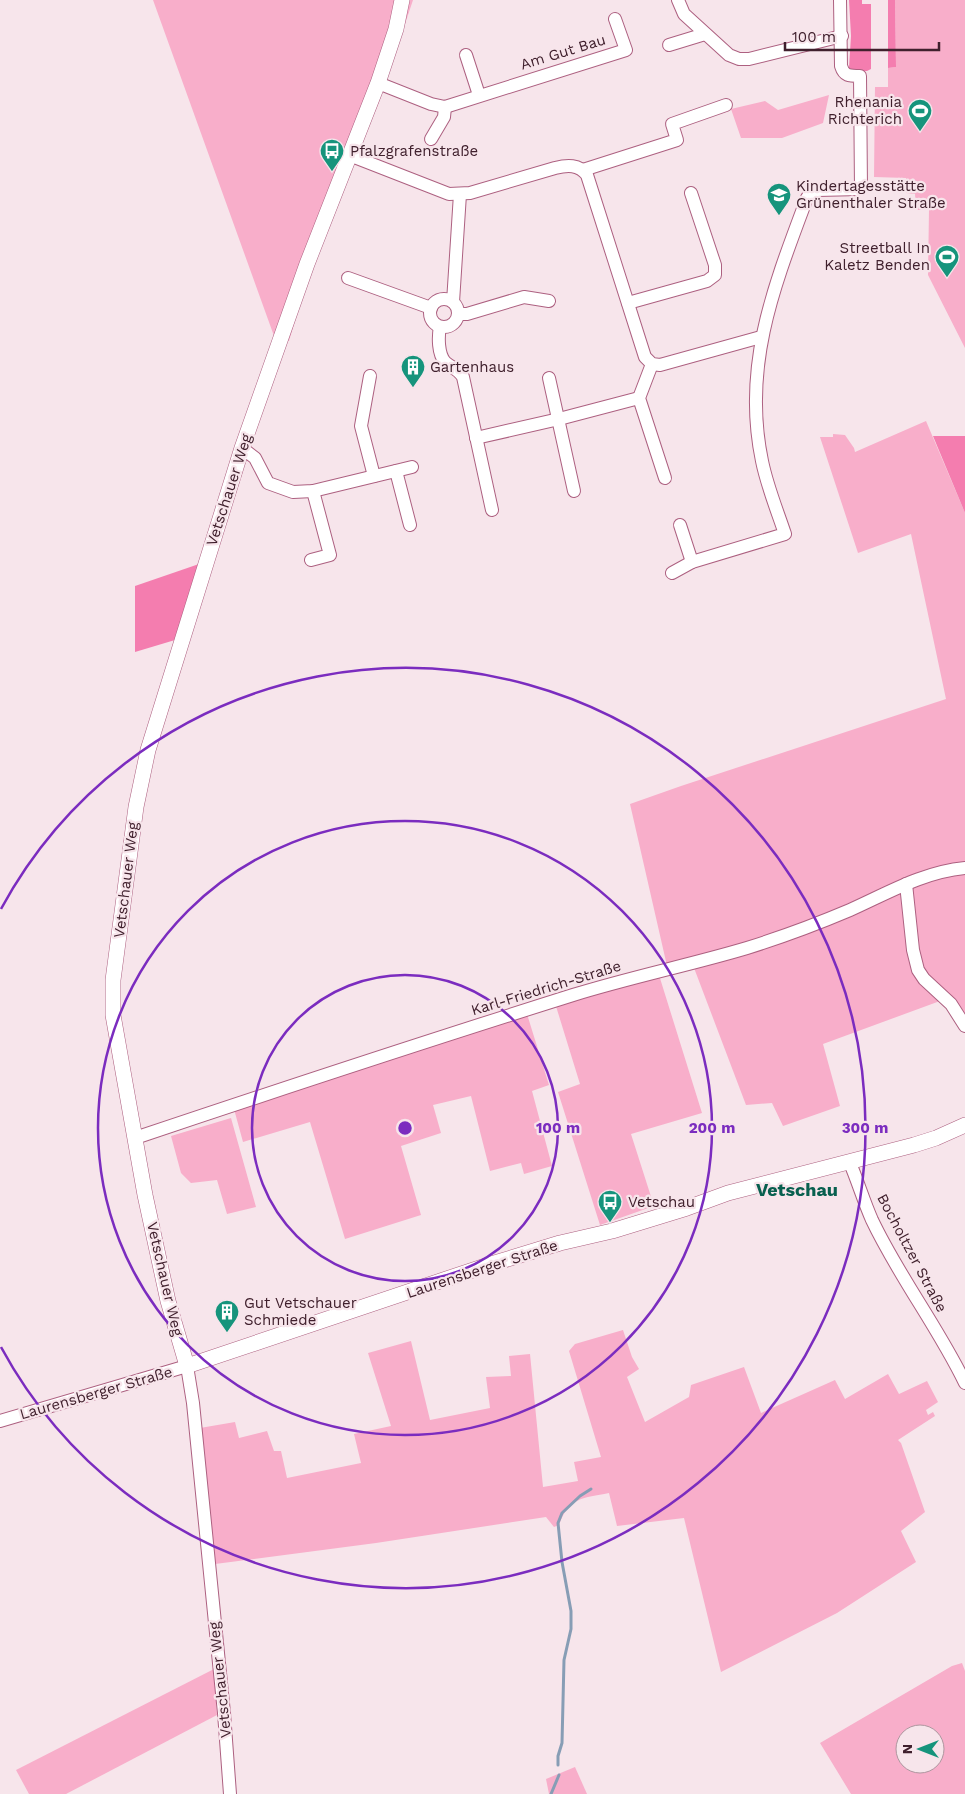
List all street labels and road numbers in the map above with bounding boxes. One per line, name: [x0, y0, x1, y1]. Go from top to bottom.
street label: Am Gut Bau: [518, 30, 608, 74]
street label: Vetschauer Weg: [202, 432, 256, 548]
street label: Vetschauer Weg: [110, 821, 142, 939]
street label: Karl-Friedrich-Straße: [469, 957, 623, 1019]
street label: Bocholtzer Straße: [873, 1191, 951, 1315]
street label: Vetschauer Weg: [143, 1220, 187, 1338]
street label: Laurensberger Straße: [404, 1236, 560, 1302]
street label: Laurensberger Straße: [18, 1363, 174, 1423]
street label: Vetschauer Weg: [205, 1621, 235, 1739]

